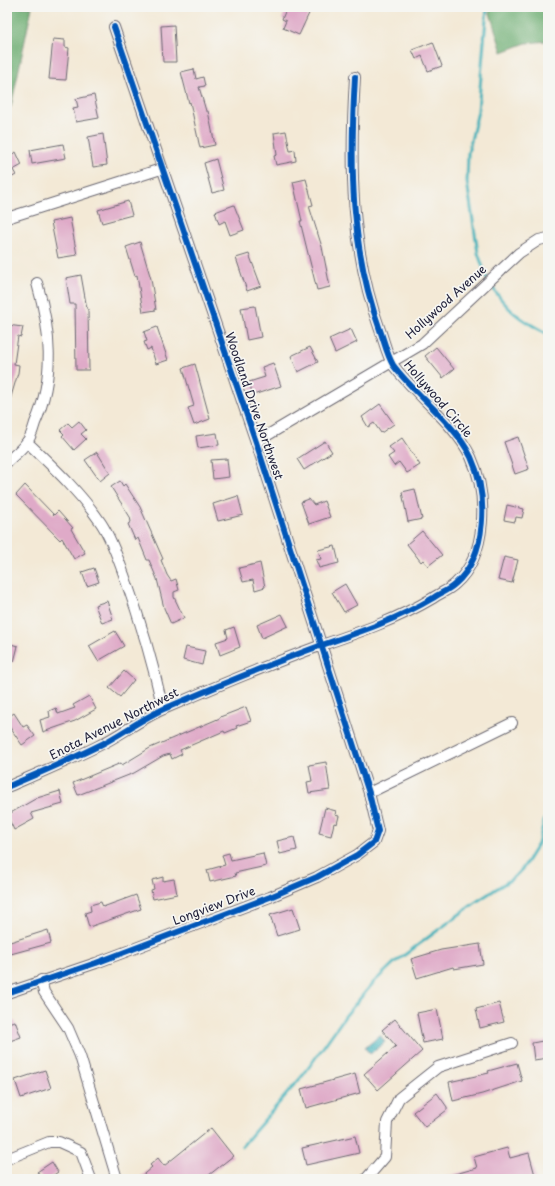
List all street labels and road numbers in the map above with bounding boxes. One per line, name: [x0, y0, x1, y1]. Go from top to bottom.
street label: Hollywood Avenue: [401, 260, 490, 343]
street label: Woodland Drive Northwest: [221, 329, 289, 482]
street label: Hollywood Circle: [400, 356, 478, 441]
street label: Enota Avenue Northwest: [46, 683, 181, 764]
street label: Longview Drive: [170, 881, 258, 929]

